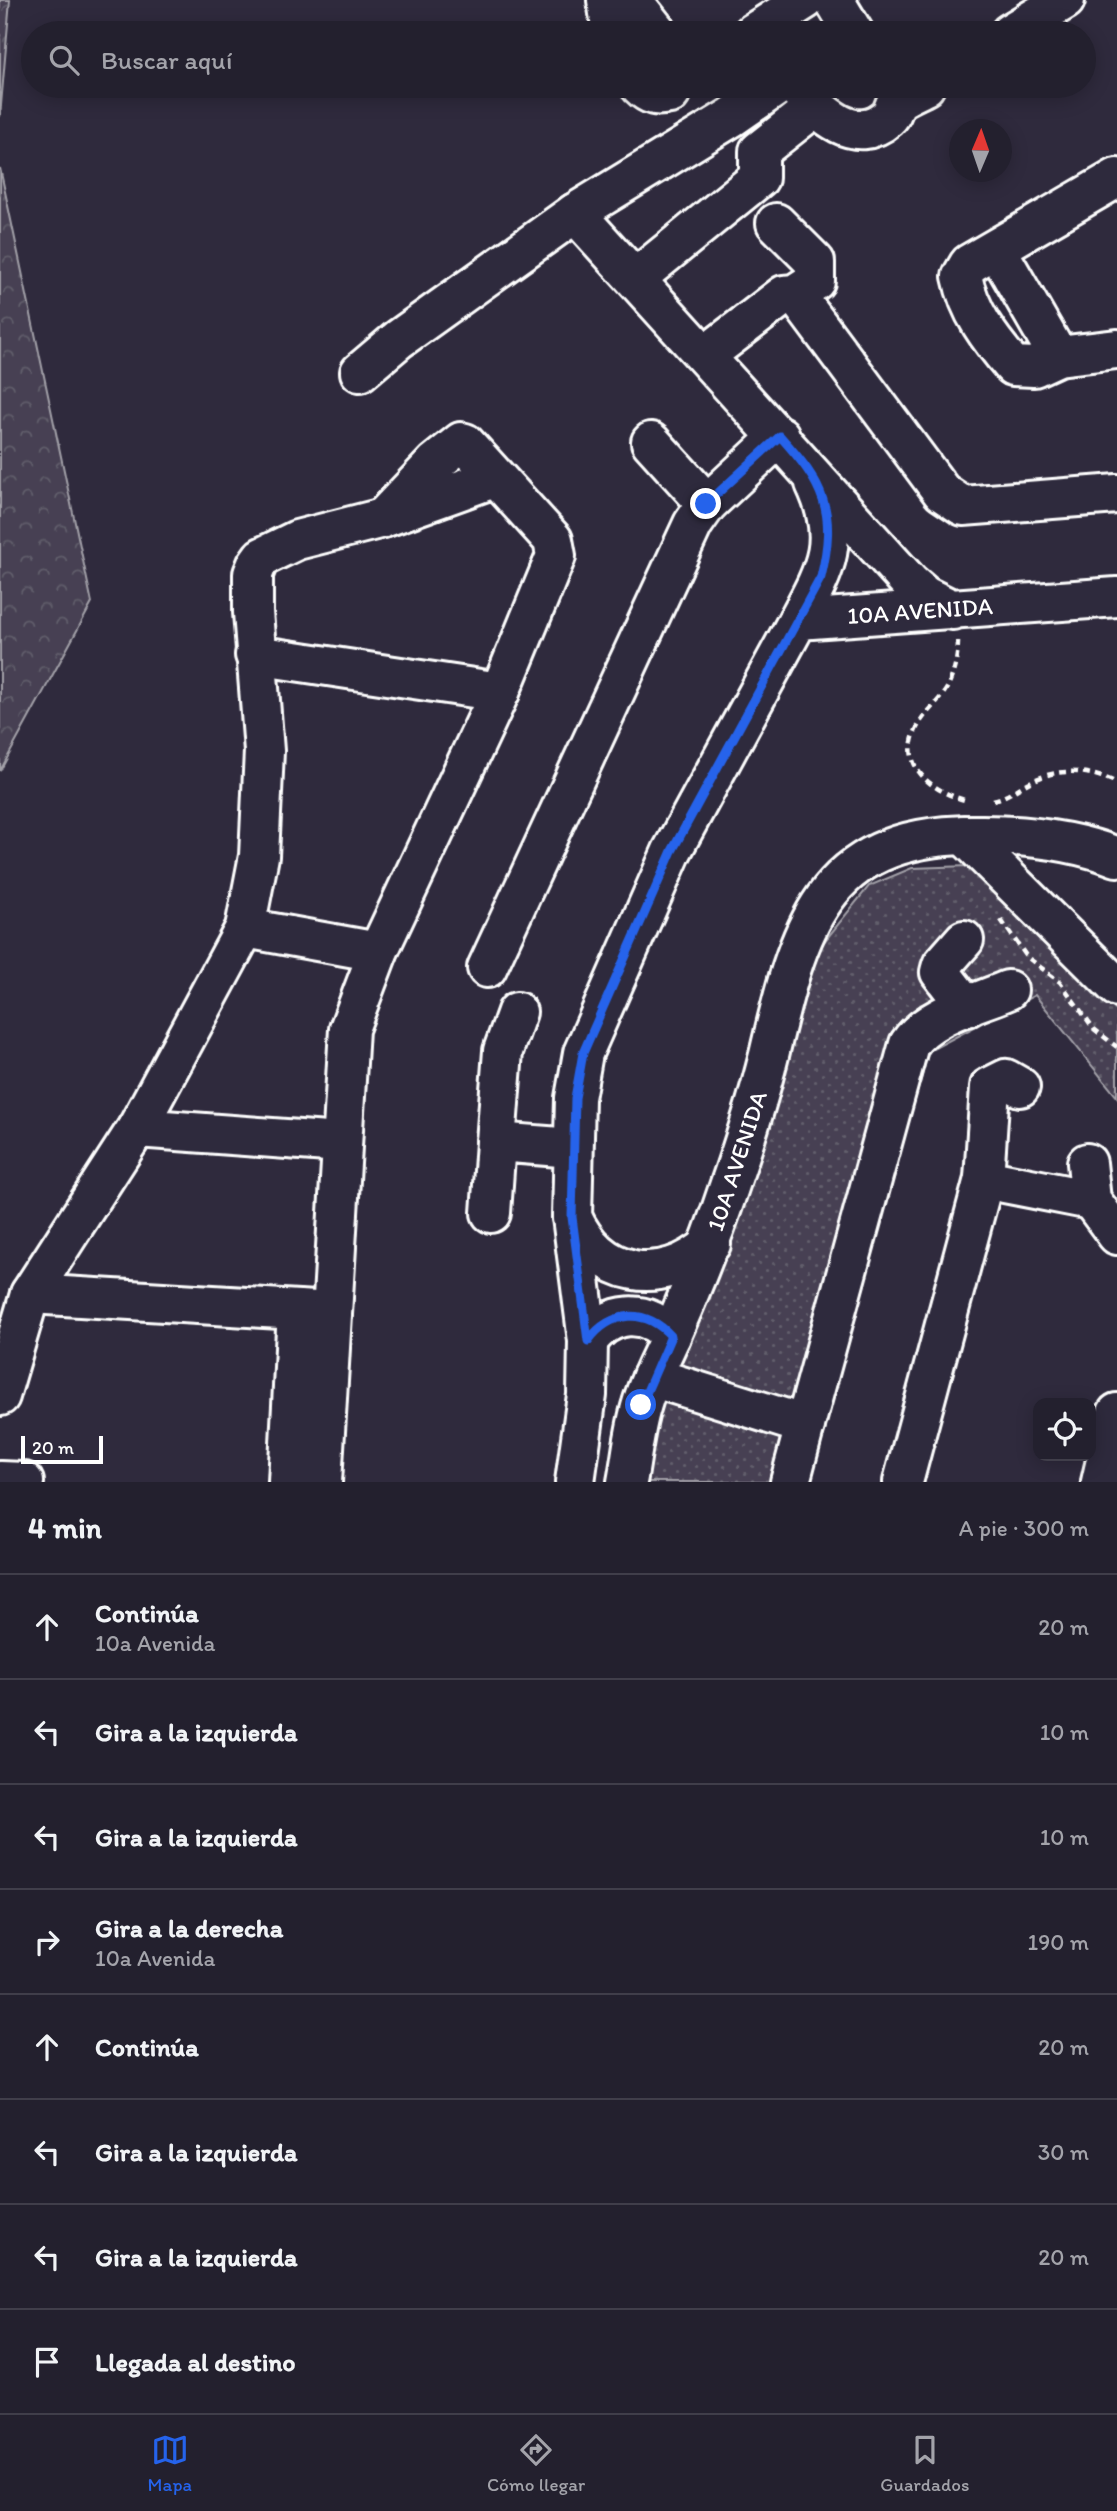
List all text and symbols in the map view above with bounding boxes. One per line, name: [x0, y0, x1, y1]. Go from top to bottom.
search box: [21, 21, 1096, 98]
icon: search: [45, 41, 83, 79]
text: Buscar aquí: [101, 44, 232, 76]
north arrow: [949, 119, 1012, 182]
route end: [690, 488, 721, 519]
street label: 10A AVENIDA: [846, 591, 994, 630]
street label: 10A AVENIDA: [700, 1087, 773, 1235]
route start: [625, 1389, 656, 1420]
map controls: [1033, 1398, 1096, 1461]
button: locate: [1033, 1398, 1096, 1461]
scale bar: [21, 1433, 103, 1465]
text: 20 m: [32, 1436, 74, 1459]
text: 4 min: [28, 1509, 102, 1546]
text: A pie · 300 m: [959, 1514, 1089, 1542]
text: Continúa: [95, 1597, 199, 1629]
icon: ahead: [28, 1608, 66, 1646]
text: 20 m: [1038, 1613, 1089, 1641]
text: 10a Avenida: [95, 1629, 216, 1657]
icon: left: [28, 1713, 66, 1751]
text: Gira a la izquierda: [95, 1716, 298, 1748]
text: 10 m: [1040, 1718, 1089, 1746]
icon: left: [28, 1818, 66, 1856]
text: Gira a la izquierda: [95, 1821, 298, 1853]
text: 10 m: [1040, 1823, 1089, 1851]
text: Gira a la derecha: [95, 1912, 283, 1944]
icon: right: [28, 1923, 66, 1961]
text: 190 m: [1028, 1928, 1089, 1956]
text: 10a Avenida: [95, 1944, 216, 1972]
icon: ahead: [28, 2028, 66, 2066]
text: Continúa: [95, 2031, 199, 2063]
text: 20 m: [1038, 2033, 1089, 2061]
icon: left: [28, 2133, 66, 2171]
text: Gira a la izquierda: [95, 2136, 298, 2168]
text: 30 m: [1038, 2138, 1089, 2166]
icon: left: [28, 2238, 66, 2276]
text: Gira a la izquierda: [95, 2241, 298, 2273]
text: 20 m: [1038, 2243, 1089, 2271]
icon: arrive: [28, 2343, 66, 2381]
text: Llegada al destino: [95, 2346, 296, 2378]
tab: Mapa: [148, 2431, 192, 2496]
tab: Cómo llegar: [487, 2431, 585, 2496]
tab: Guardados: [880, 2431, 969, 2496]

